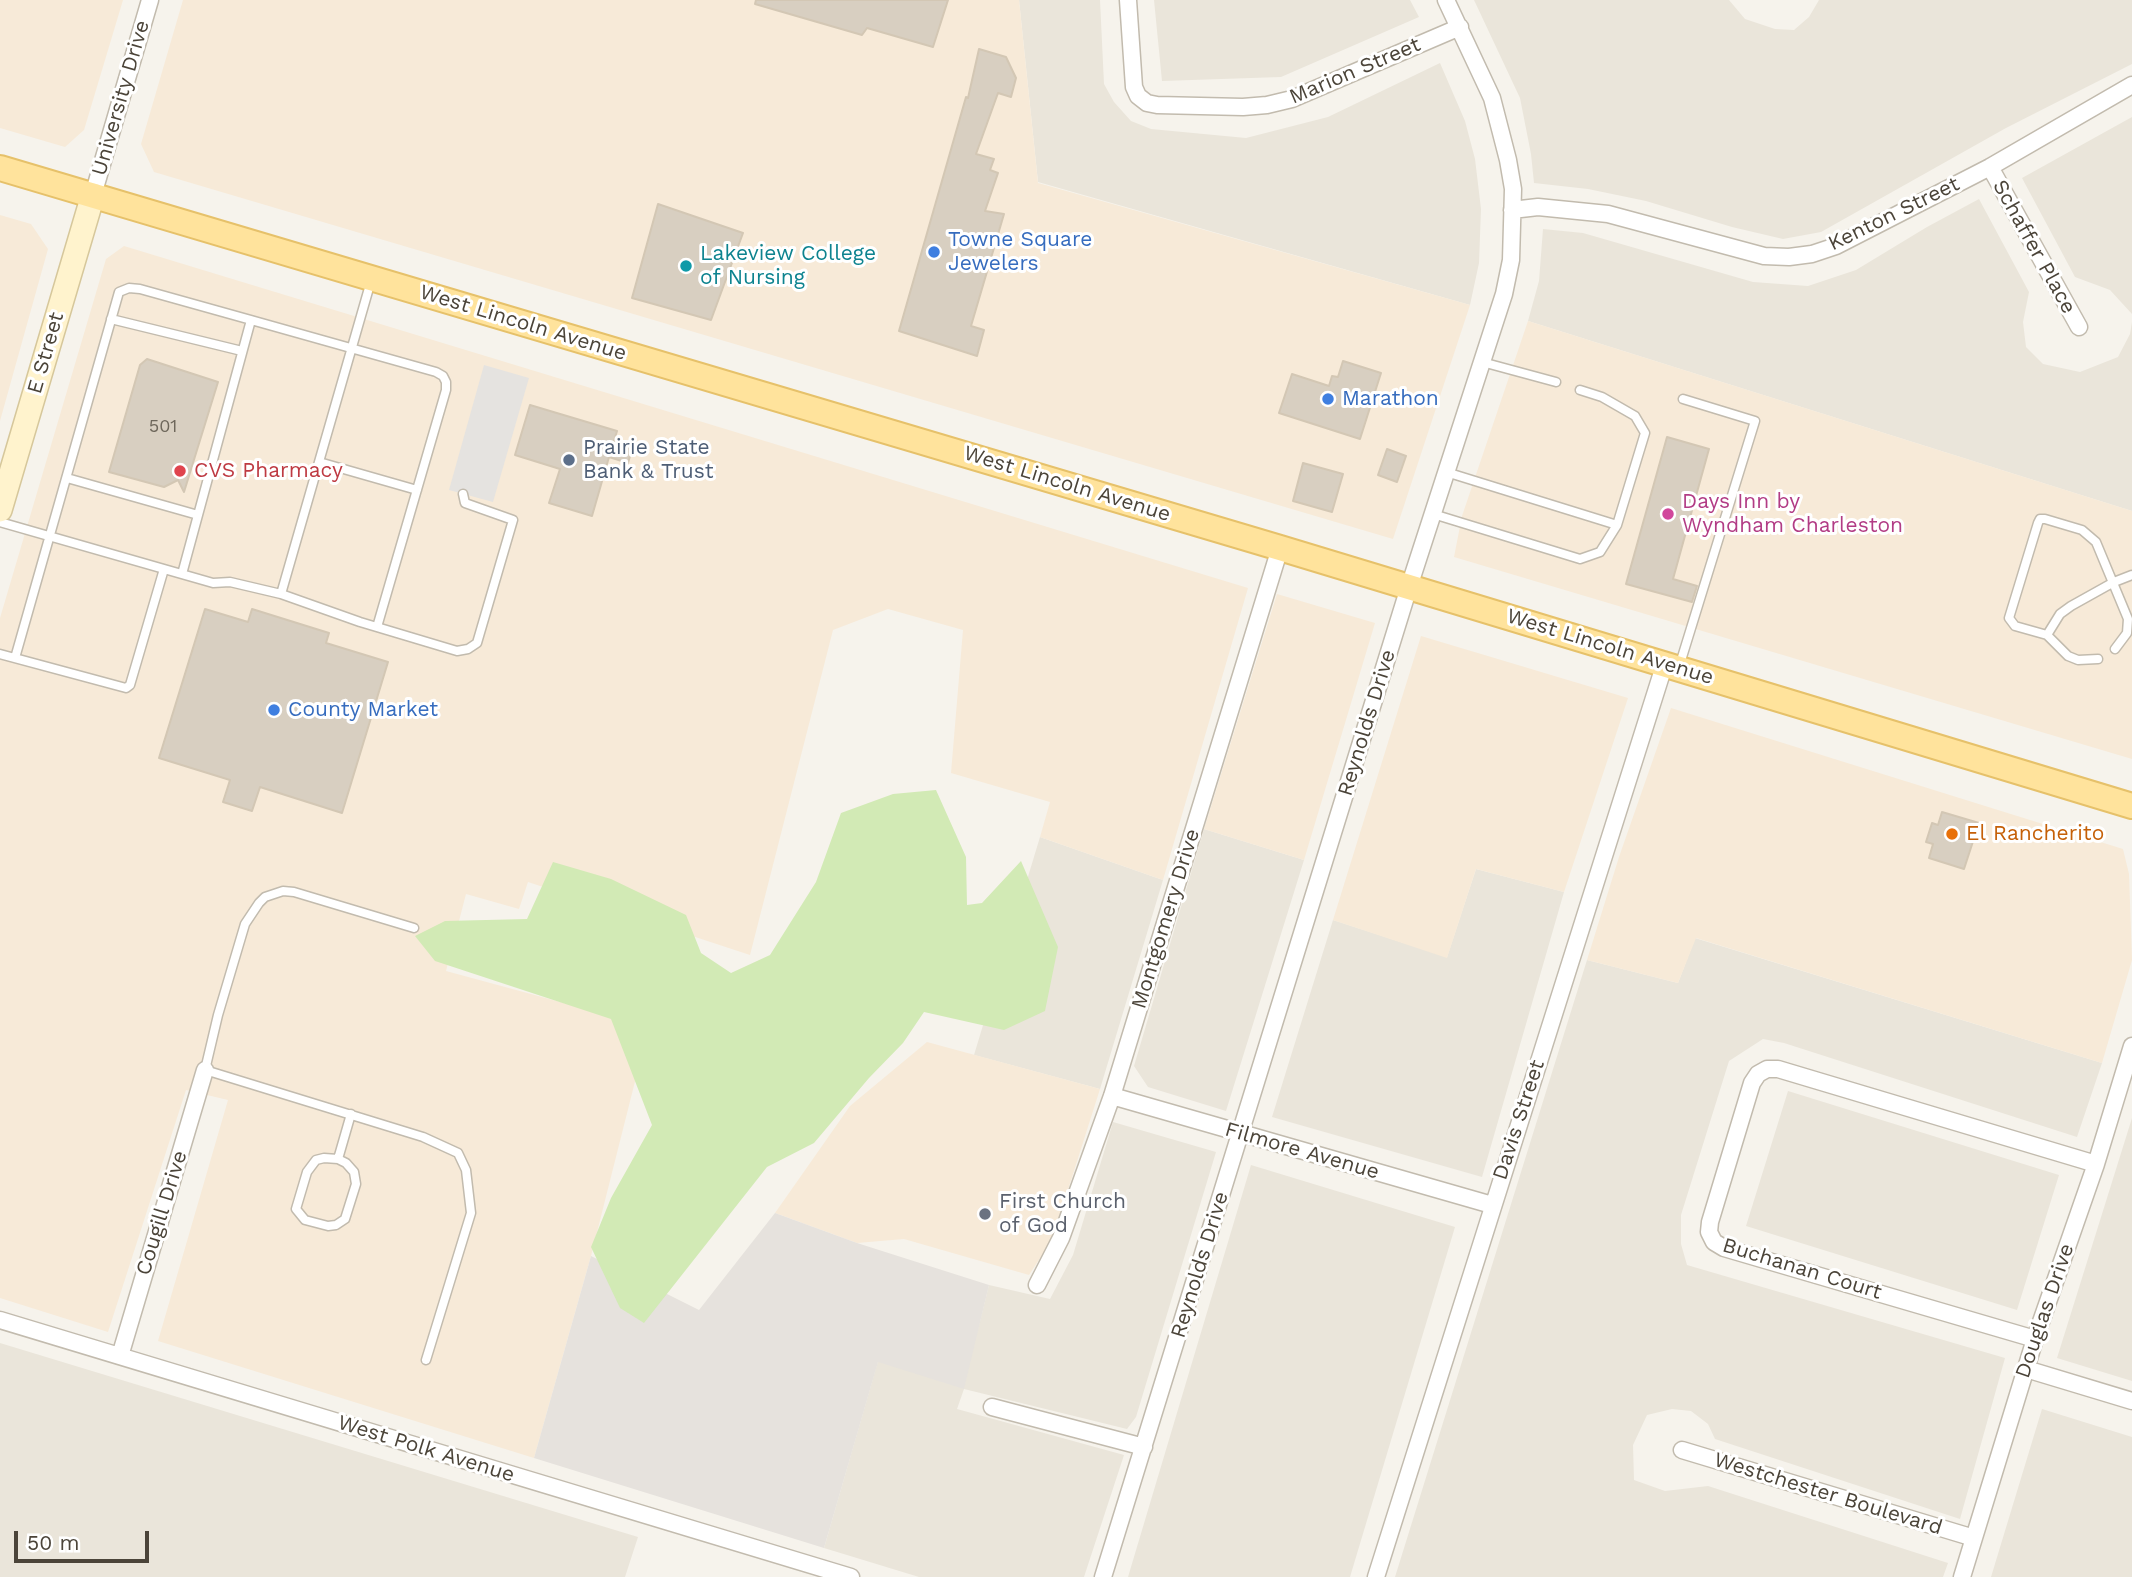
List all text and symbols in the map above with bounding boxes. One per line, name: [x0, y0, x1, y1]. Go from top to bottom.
street label: University Drive: [87, 18, 155, 178]
street label: Marion Street: [1286, 32, 1424, 110]
street label: Kenton Street: [1824, 171, 1964, 257]
street label: Schaffer Place: [1987, 176, 2081, 318]
place label: Towne Square Jewelers: [948, 227, 1092, 277]
place label: Lakeview College of Nursing: [700, 241, 876, 291]
marker: Towne Square Jewelers: [926, 244, 942, 260]
marker: Lakeview College of Nursing: [678, 258, 694, 274]
street label: West Lincoln Avenue: [417, 280, 629, 366]
street label: E Street: [22, 309, 70, 397]
place label: Marathon: [1342, 386, 1439, 412]
marker: Marathon: [1320, 391, 1336, 407]
house number: 501: [149, 416, 177, 438]
place label: Prairie State Bank & Trust: [583, 435, 714, 485]
street label: West Lincoln Avenue: [961, 441, 1173, 527]
marker: Prairie State Bank & Trust: [561, 452, 577, 468]
place label: CVS Pharmacy: [194, 458, 343, 484]
marker: CVS Pharmacy: [172, 463, 188, 479]
place label: Days Inn by Wyndham Charleston: [1682, 489, 1903, 539]
marker: Days Inn by Wyndham Charleston: [1660, 506, 1676, 522]
street label: West Lincoln Avenue: [1504, 604, 1716, 690]
street label: Reynolds Drive: [1333, 647, 1401, 799]
place label: County Market: [288, 697, 438, 723]
marker: County Market: [266, 702, 282, 718]
place label: El Rancherito: [1966, 821, 2104, 847]
street label: Montgomery Drive: [1127, 826, 1205, 1012]
marker: El Rancherito: [1944, 826, 1960, 842]
street label: Davis Street: [1488, 1057, 1550, 1183]
street label: Filmore Avenue: [1222, 1117, 1382, 1185]
street label: Cougill Drive: [131, 1148, 193, 1278]
place label: First Church of God: [999, 1189, 1126, 1239]
street label: Reynolds Drive: [1166, 1189, 1234, 1341]
marker: First Church of God: [977, 1206, 993, 1222]
street label: Buchanan Court: [1719, 1233, 1885, 1305]
street label: Douglas Drive: [2010, 1240, 2080, 1382]
street label: West Polk Avenue: [335, 1410, 517, 1488]
street label: Westchester Boulevard: [1711, 1447, 1945, 1541]
scale bar: [18, 1518, 152, 1562]
text: 50 m: [27, 1530, 79, 1555]

